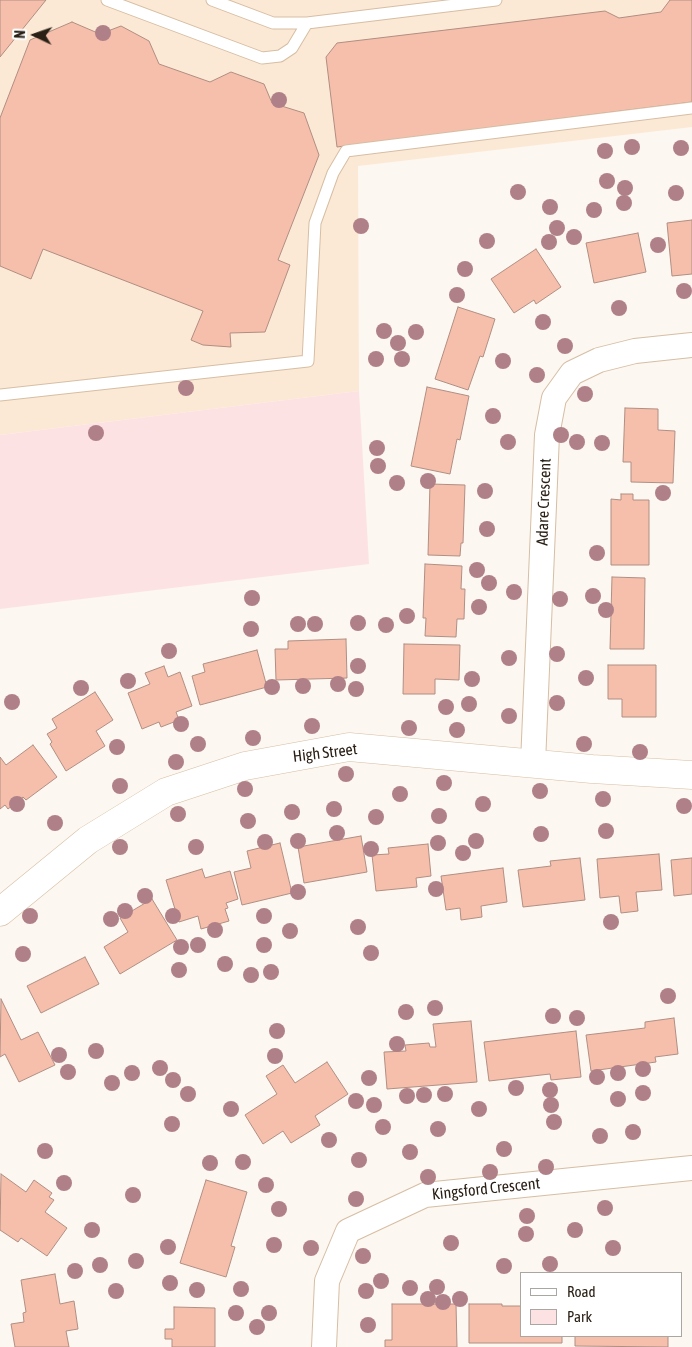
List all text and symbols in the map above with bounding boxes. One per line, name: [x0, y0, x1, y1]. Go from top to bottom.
north arrow: [10, 10, 60, 60]
text: N: [12, 30, 28, 39]
street label: Adare Crescent: [533, 458, 555, 546]
street label: High Street: [292, 740, 358, 766]
street label: Kingsford Crescent: [431, 1174, 541, 1204]
legend: [520, 1272, 682, 1337]
text: Road: [567, 1283, 596, 1300]
text: Park: [567, 1308, 592, 1325]

